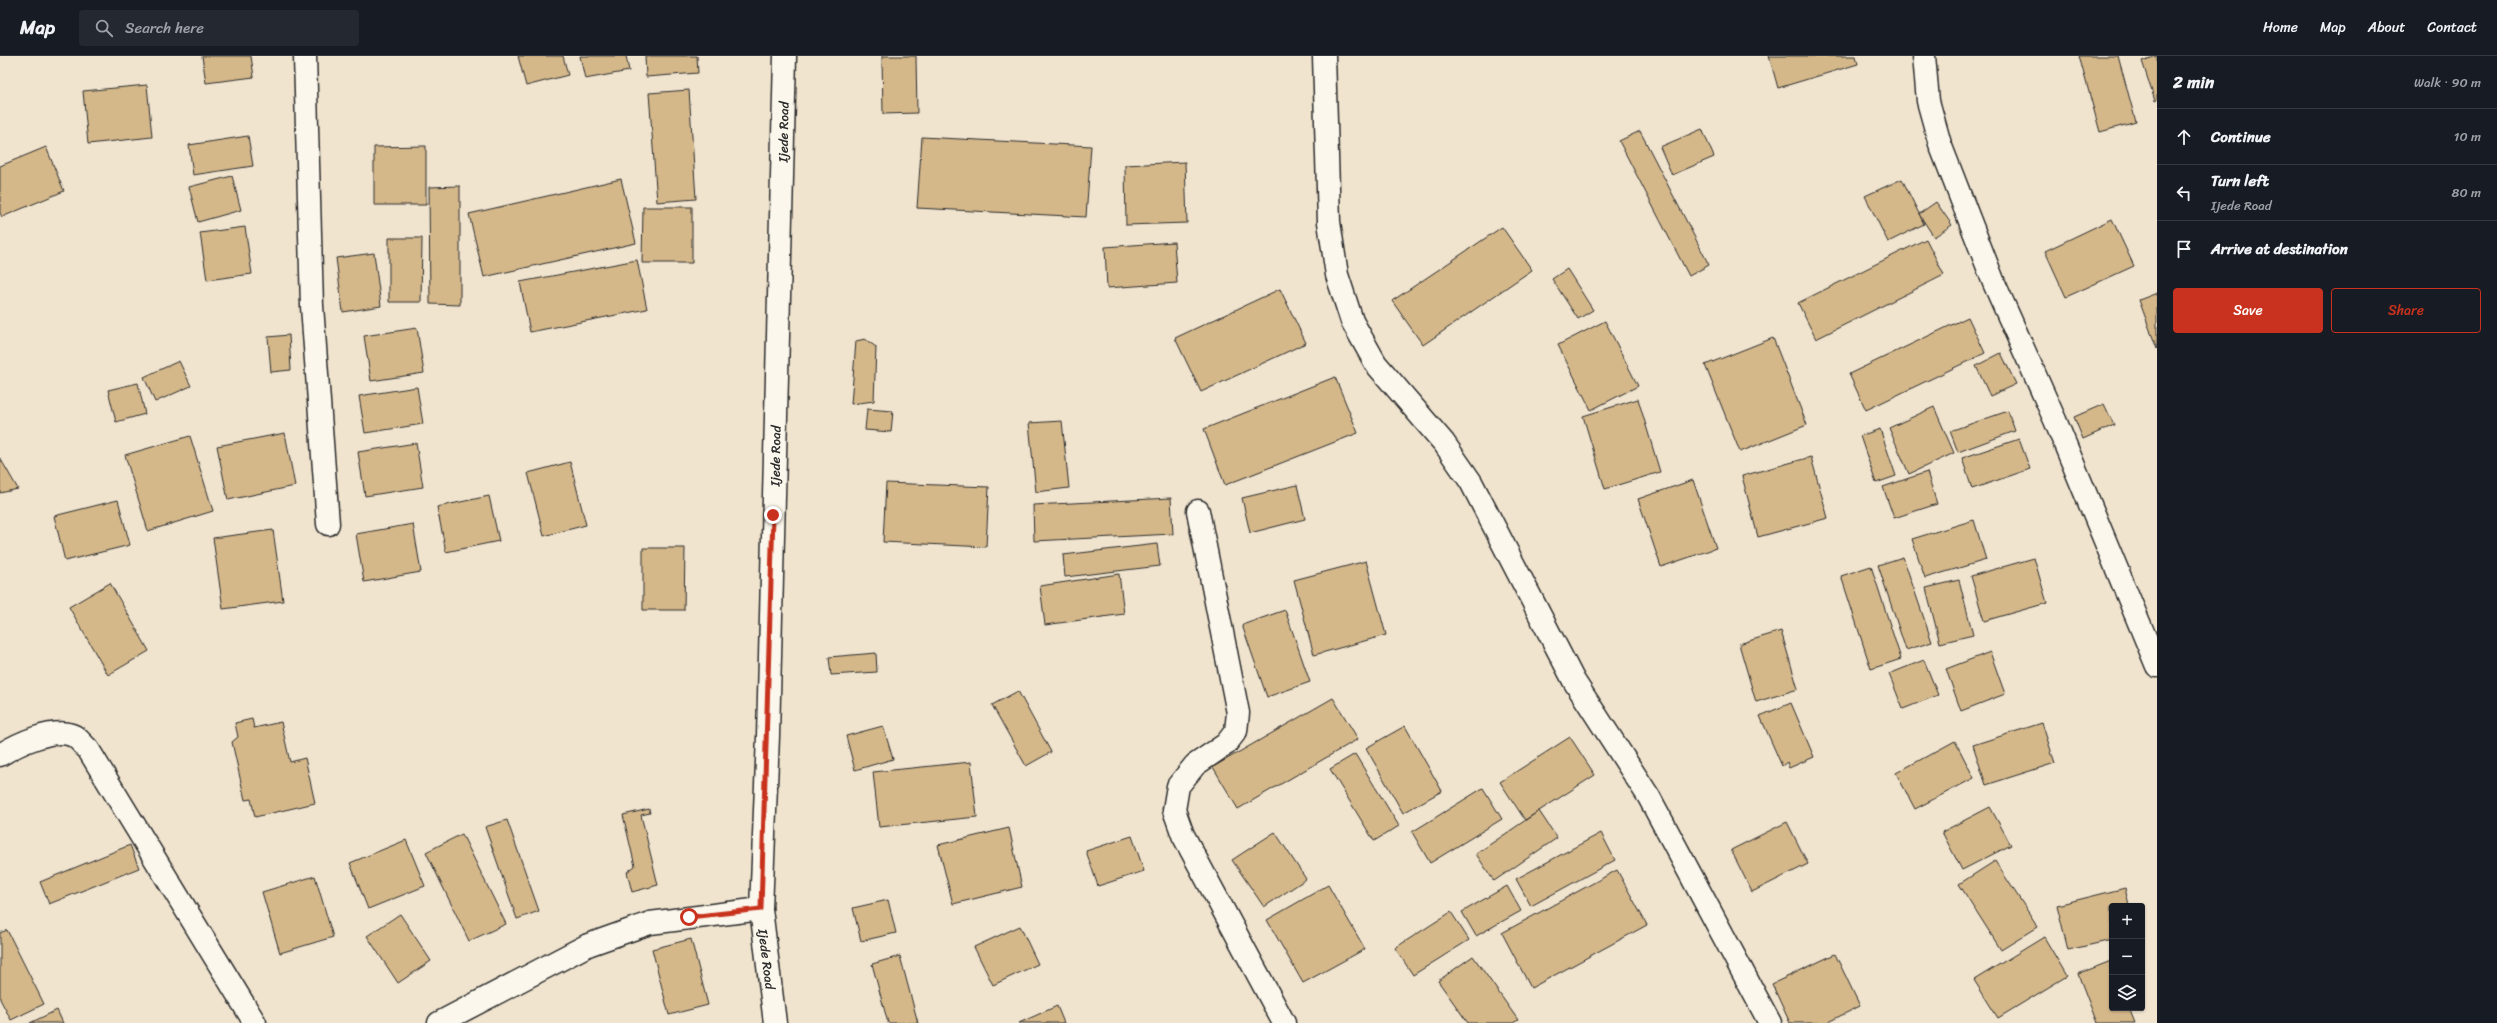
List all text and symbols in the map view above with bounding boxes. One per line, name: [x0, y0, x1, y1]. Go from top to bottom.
search box: [79, 10, 359, 46]
text: Map: [20, 11, 55, 44]
text: Search here: [125, 15, 204, 41]
text: Home: [2263, 15, 2298, 40]
text: Map: [2320, 15, 2346, 40]
text: About: [2368, 15, 2405, 40]
text: Contact: [2427, 15, 2477, 40]
icon: search: [93, 17, 115, 39]
text: 2 min: [2173, 67, 2214, 97]
text: Walk · 90 m: [2414, 71, 2481, 94]
street label: Ijede Road: [771, 100, 796, 164]
text: Continue: [2211, 124, 2271, 150]
text: 10 m: [2454, 125, 2481, 148]
icon: ahead: [2173, 126, 2195, 148]
text: Turn left: [2211, 168, 2269, 194]
text: 80 m: [2452, 181, 2481, 204]
icon: left: [2173, 182, 2195, 204]
text: Ijede Road: [2211, 194, 2272, 217]
text: Arrive at destination: [2211, 236, 2348, 262]
icon: arrive: [2173, 238, 2195, 260]
button: Save: [2173, 288, 2323, 333]
button: Share: [2331, 288, 2481, 333]
street label: Ijede Road: [763, 424, 788, 488]
route end: [764, 506, 782, 524]
map controls: [2109, 903, 2145, 1011]
button: +: [2109, 903, 2145, 939]
route start: [680, 908, 698, 926]
street label: Ijede Road: [751, 927, 782, 992]
button: −: [2109, 939, 2145, 975]
button: layers: [2109, 975, 2145, 1011]

